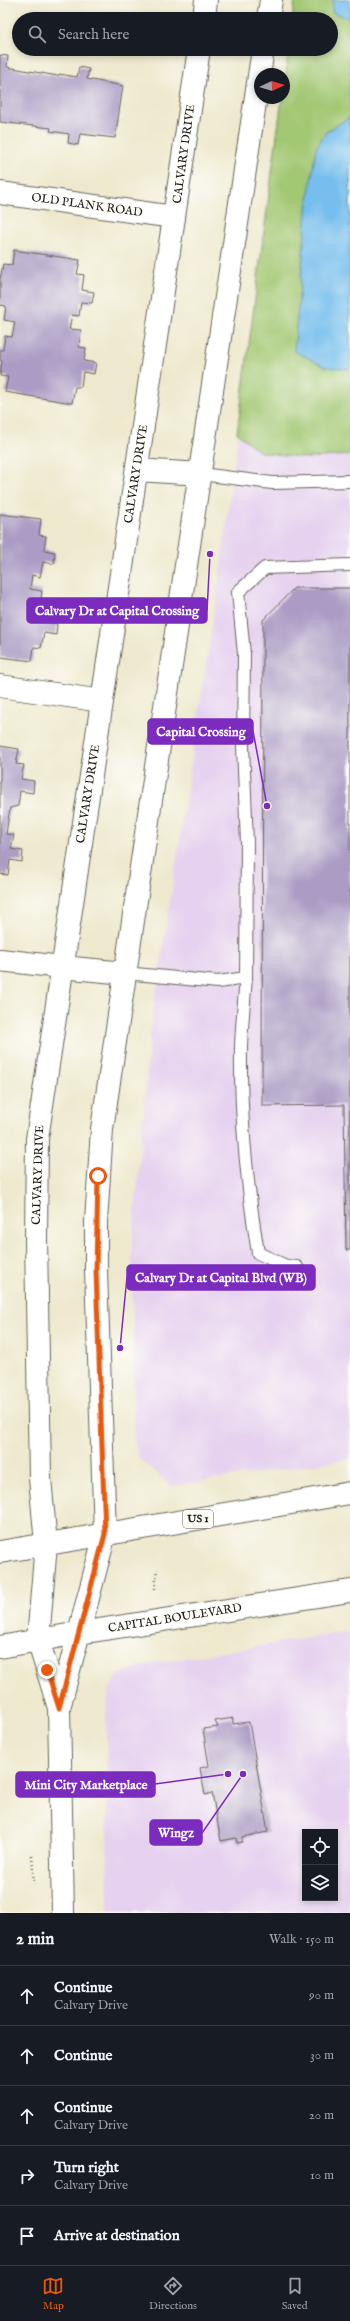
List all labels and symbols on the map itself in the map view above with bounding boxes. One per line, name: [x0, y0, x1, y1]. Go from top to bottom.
north arrow: [254, 68, 290, 104]
street label: CALVARY DRIVE: [170, 104, 198, 204]
street label: OLD PLANK ROAD: [30, 190, 144, 220]
street label: CALVARY DRIVE: [121, 424, 151, 524]
callout: Calvary Dr at Capital Crossing: [27, 598, 207, 623]
text: Calvary Dr at Capital Crossing: [35, 603, 200, 620]
callout: Capital Crossing: [148, 719, 253, 744]
text: Capital Crossing: [156, 724, 247, 741]
street label: CALVARY DRIVE: [73, 744, 103, 844]
street label: CALVARY DRIVE: [29, 1125, 47, 1225]
route start: [89, 1167, 107, 1185]
callout: Calvary Dr at Capital Blvd (WB): [127, 1265, 315, 1290]
text: Calvary Dr at Capital Blvd (WB): [135, 1270, 307, 1287]
road number: US 1: [183, 1510, 213, 1528]
street label: CAPITAL BOULEVARD: [107, 1600, 243, 1636]
route end: [38, 1661, 56, 1679]
callout: Mini City Marketplace: [16, 1772, 155, 1797]
text: Mini City Marketplace: [25, 1777, 147, 1794]
callout: Wingz: [150, 1820, 202, 1845]
text: Wingz: [157, 1825, 194, 1842]

